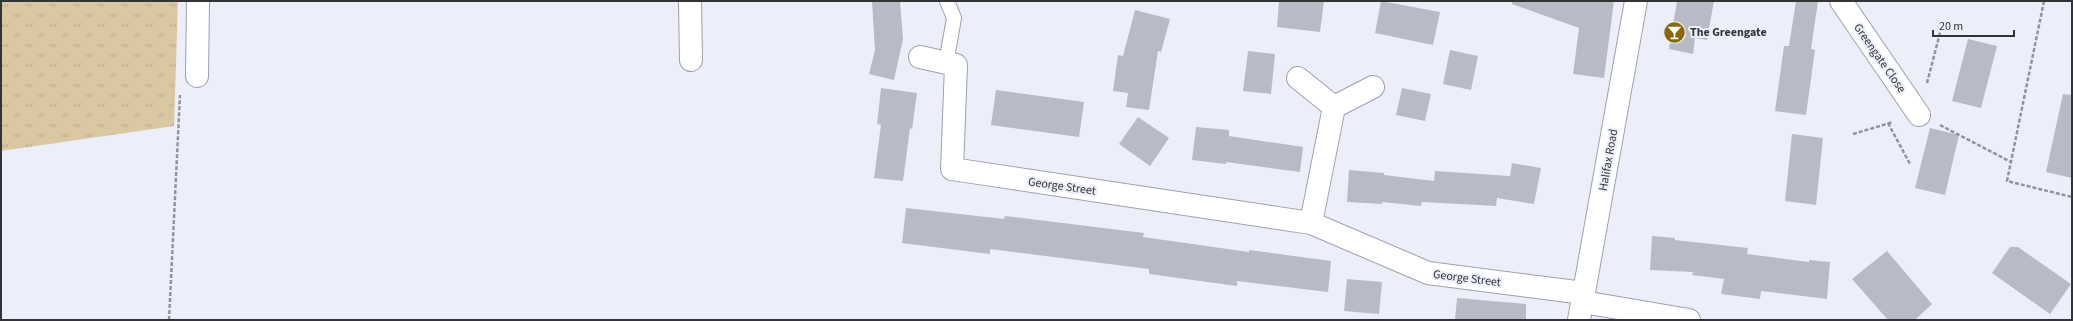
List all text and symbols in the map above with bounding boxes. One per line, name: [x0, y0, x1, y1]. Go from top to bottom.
scale bar: [1933, 12, 2014, 38]
text: 20 m: [1939, 18, 1963, 35]
bar icon: The Greengate: [1661, 19, 1687, 45]
street label: Greengate Close: [1849, 20, 1910, 96]
place label: The Greengate: [1690, 24, 1767, 41]
street label: Halifax Road: [1595, 128, 1622, 192]
street label: George Street: [1027, 173, 1097, 200]
street label: George Street: [1432, 266, 1502, 291]

